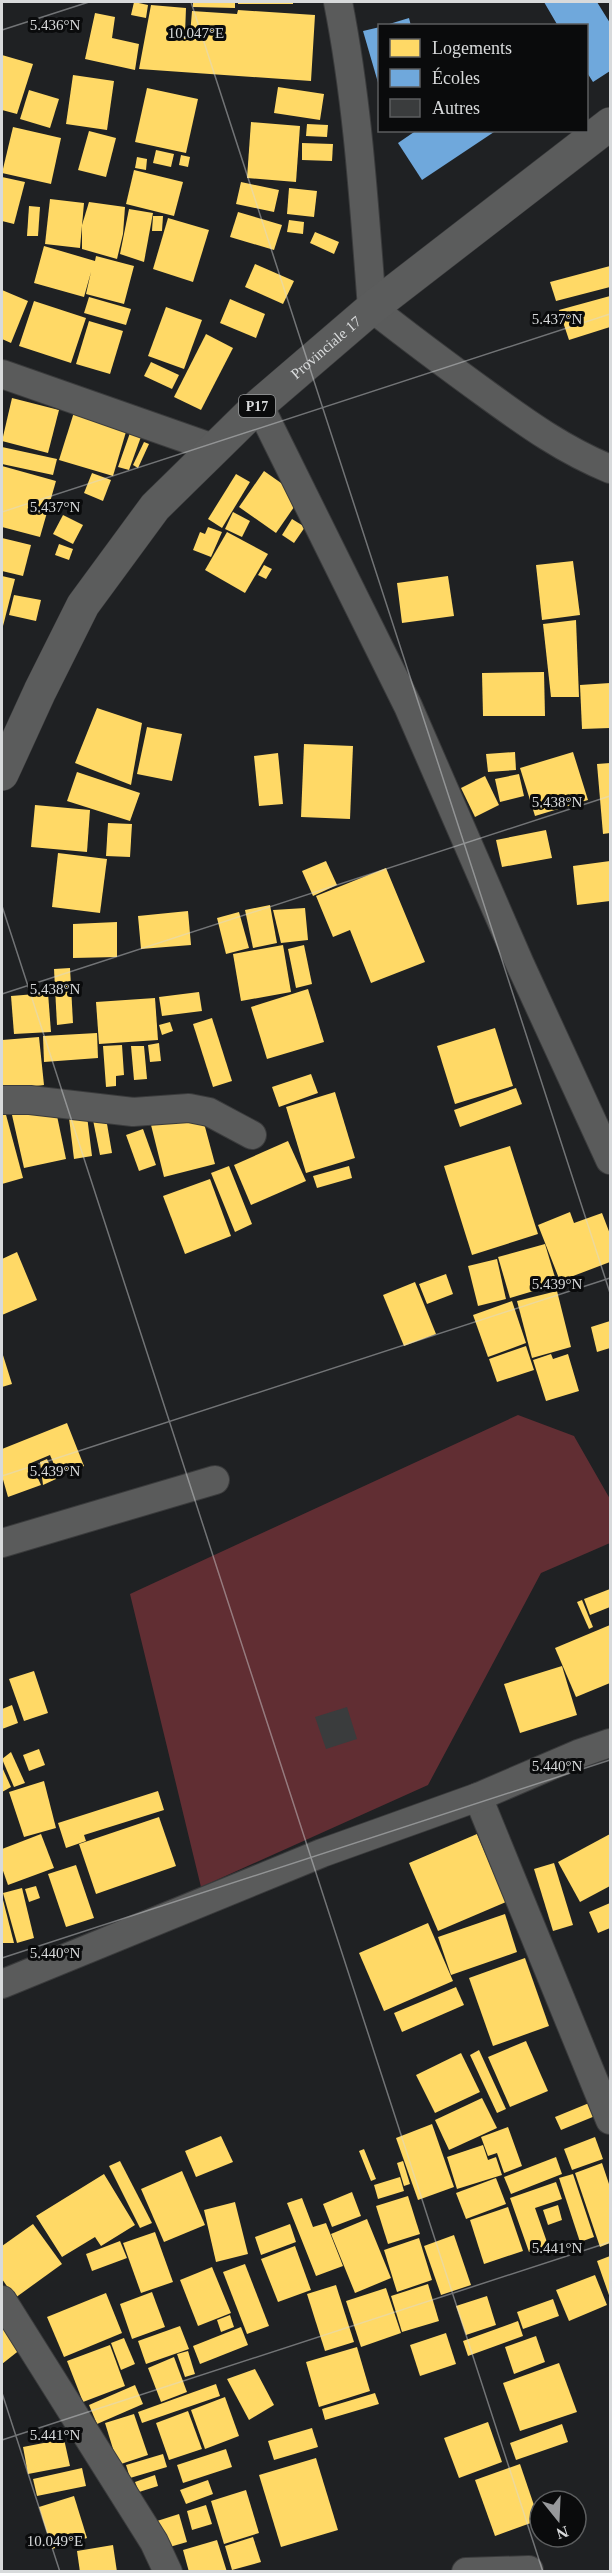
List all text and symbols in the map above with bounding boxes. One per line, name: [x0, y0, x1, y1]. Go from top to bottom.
text: 5.436°N: [30, 17, 80, 33]
legend: [378, 24, 588, 132]
text: 10.047°E: [168, 25, 224, 41]
text: Logements: [432, 38, 512, 58]
text: Écoles: [432, 67, 480, 88]
text: Autres: [432, 98, 480, 118]
text: 5.437°N: [532, 311, 582, 327]
street label: Provinciale 17: [288, 313, 365, 382]
road number: P17: [239, 395, 275, 417]
text: 5.437°N: [30, 499, 80, 515]
text: 5.438°N: [532, 794, 582, 810]
text: 5.438°N: [30, 981, 80, 997]
text: 5.439°N: [532, 1276, 582, 1292]
text: 5.439°N: [30, 1463, 80, 1479]
text: 5.440°N: [532, 1758, 582, 1774]
text: 5.440°N: [30, 1945, 80, 1961]
text: 5.441°N: [532, 2240, 582, 2256]
text: 5.441°N: [30, 2427, 80, 2443]
north arrow: [528, 2489, 588, 2549]
text: N: [554, 2523, 571, 2543]
text: 10.049°E: [27, 2533, 83, 2549]

